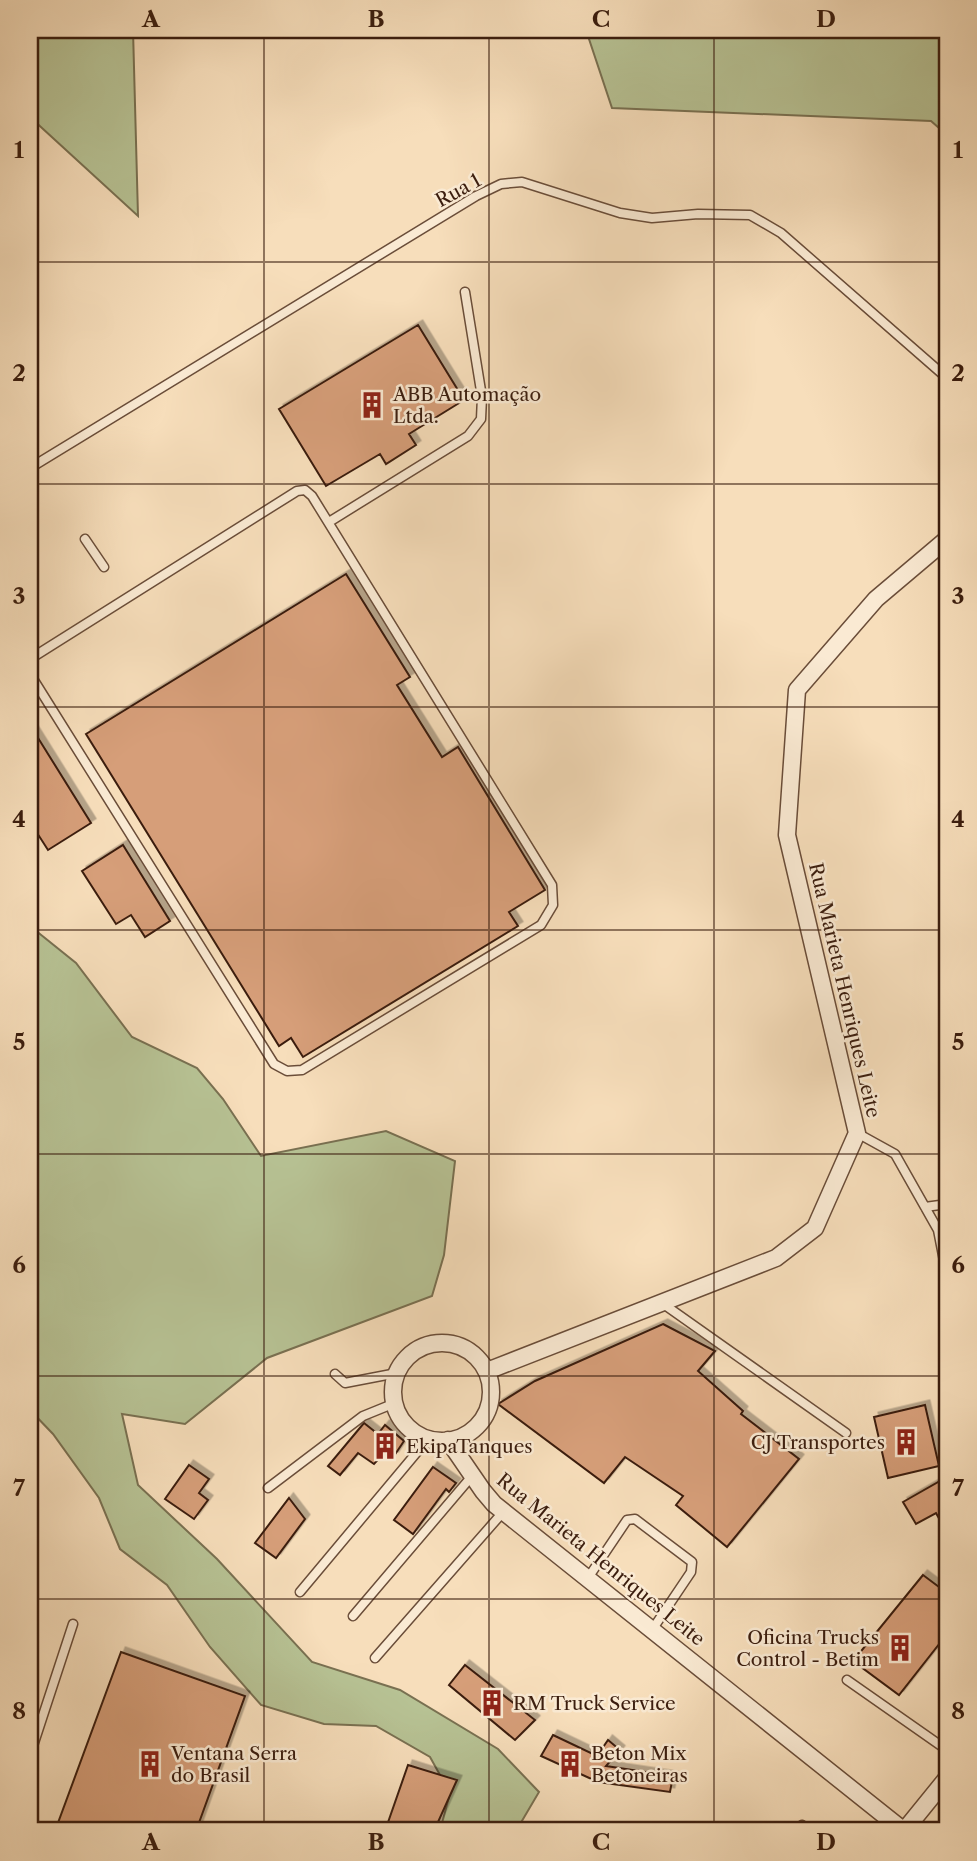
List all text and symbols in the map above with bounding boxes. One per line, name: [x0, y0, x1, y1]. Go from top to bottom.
text: A: [141, 5, 161, 33]
text: B: [367, 5, 385, 33]
text: C: [592, 5, 610, 33]
text: D: [816, 5, 836, 33]
text: 1: [14, 136, 25, 164]
text: 1: [953, 136, 964, 164]
street label: Rua 1: [431, 169, 485, 212]
text: 2: [12, 359, 26, 387]
text: 2: [951, 359, 965, 387]
place label: ABB Automação Ltda.: [392, 383, 541, 428]
building icon: ABB Automação Ltda.: [357, 390, 387, 420]
text: 3: [13, 582, 26, 610]
text: 3: [952, 582, 965, 610]
text: 4: [12, 805, 26, 833]
text: 4: [951, 805, 965, 833]
street label: Rua Marieta Henriques Leite: [804, 860, 885, 1120]
text: 5: [13, 1028, 25, 1056]
text: 5: [952, 1028, 964, 1056]
text: 6: [12, 1251, 26, 1279]
text: 6: [951, 1251, 965, 1279]
building icon: CJ Transportes: [891, 1427, 921, 1457]
building icon: EkipaTanques: [370, 1431, 400, 1461]
place label: CJ Transportes: [751, 1431, 885, 1454]
place label: EkipaTanques: [406, 1435, 533, 1458]
street label: Rua Marieta Henriques Leite: [492, 1468, 709, 1650]
text: 7: [13, 1474, 25, 1502]
text: 7: [952, 1474, 964, 1502]
place label: Oficina Trucks Control - Betim: [736, 1626, 879, 1671]
building icon: Oficina Trucks Control - Betim: [885, 1633, 915, 1663]
building icon: RM Truck Service: [477, 1688, 507, 1718]
place label: RM Truck Service: [513, 1692, 676, 1715]
text: 8: [12, 1697, 26, 1725]
text: 8: [951, 1697, 965, 1725]
place label: Ventana Serra do Brasil: [170, 1742, 297, 1787]
place label: Beton Mix Betoneiras: [591, 1742, 688, 1787]
building icon: Ventana Serra do Brasil: [135, 1749, 165, 1779]
building icon: Beton Mix Betoneiras: [555, 1749, 585, 1779]
text: A: [141, 1828, 161, 1856]
text: B: [367, 1828, 385, 1856]
text: C: [592, 1828, 610, 1856]
text: D: [816, 1828, 836, 1856]

